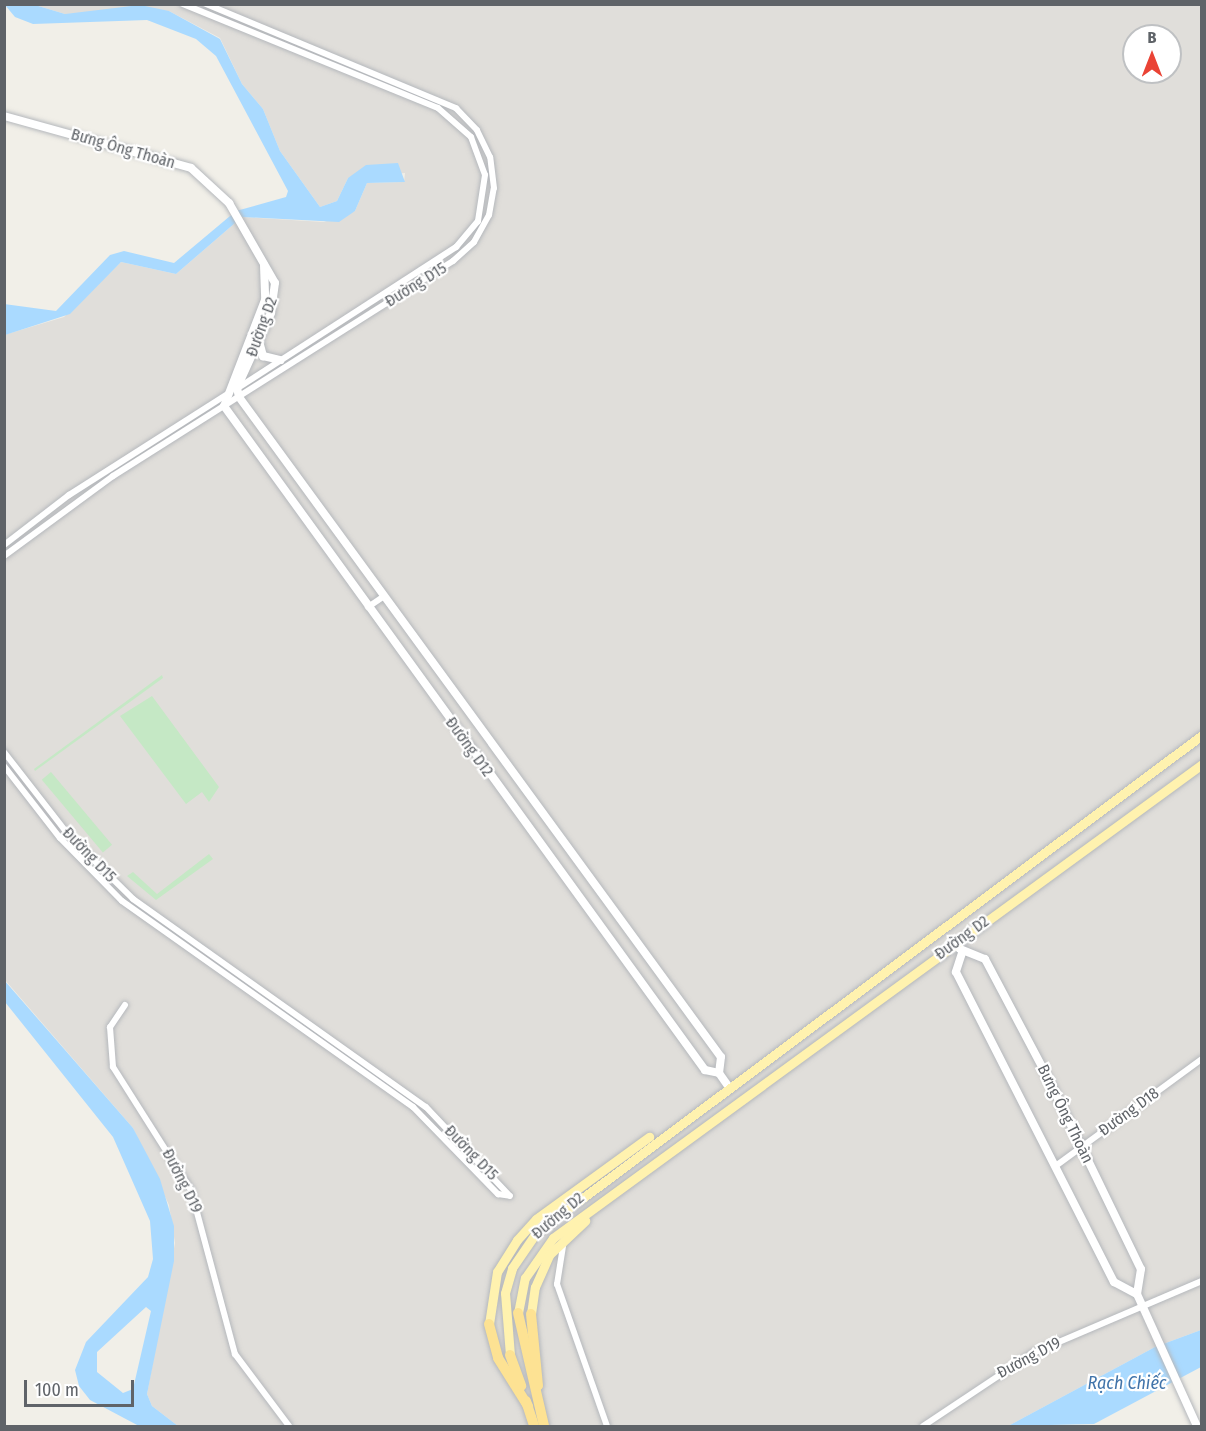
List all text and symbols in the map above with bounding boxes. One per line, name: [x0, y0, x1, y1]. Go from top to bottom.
north arrow: [1122, 24, 1182, 84]
text: B: [1148, 28, 1156, 47]
street label: Bưng Ông Thoàn: [69, 125, 177, 173]
street label: Đường D15: [382, 259, 450, 311]
street label: Đường D2: [242, 294, 282, 360]
street label: Đường D12: [441, 714, 497, 780]
street label: Đường D15: [58, 823, 120, 887]
street label: Đường D2: [931, 912, 993, 964]
street label: Bưng Ông Thoàn: [1033, 1062, 1097, 1166]
street label: Đường D18: [1095, 1084, 1163, 1140]
street label: Đường D15: [440, 1121, 502, 1185]
street label: Đường D19: [158, 1146, 206, 1216]
street label: Đường D2: [528, 1189, 588, 1243]
street label: Đường D19: [994, 1333, 1064, 1383]
scale bar: [27, 1368, 136, 1406]
water label: Rạch Chiếc: [1087, 1372, 1167, 1394]
text: 100 m: [35, 1379, 79, 1401]

